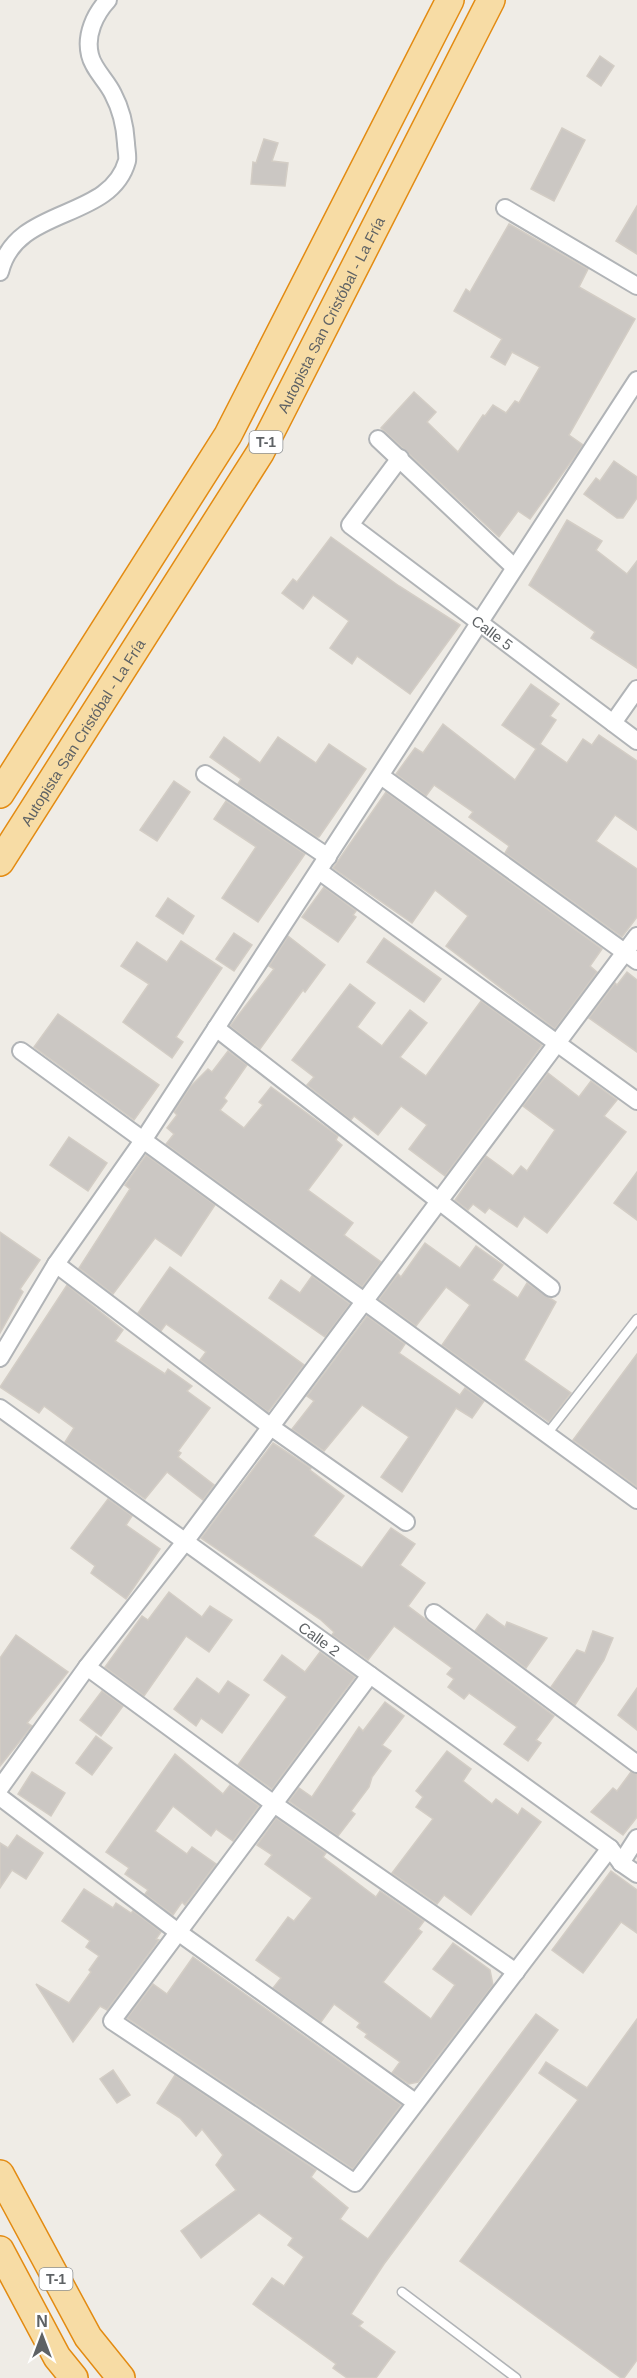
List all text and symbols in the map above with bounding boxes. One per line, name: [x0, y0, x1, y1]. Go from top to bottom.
street label: Autopista San Cristóbal - La Fría: [274, 213, 388, 415]
road number: T-1: [250, 431, 282, 453]
street label: Calle 5: [469, 611, 516, 653]
street label: Autopista San Cristóbal - La Fría: [17, 635, 149, 828]
street label: Calle 2: [296, 1618, 343, 1659]
road number: T-1: [40, 2268, 72, 2290]
north arrow: [12, 2306, 72, 2366]
text: N: [36, 2313, 48, 2330]

